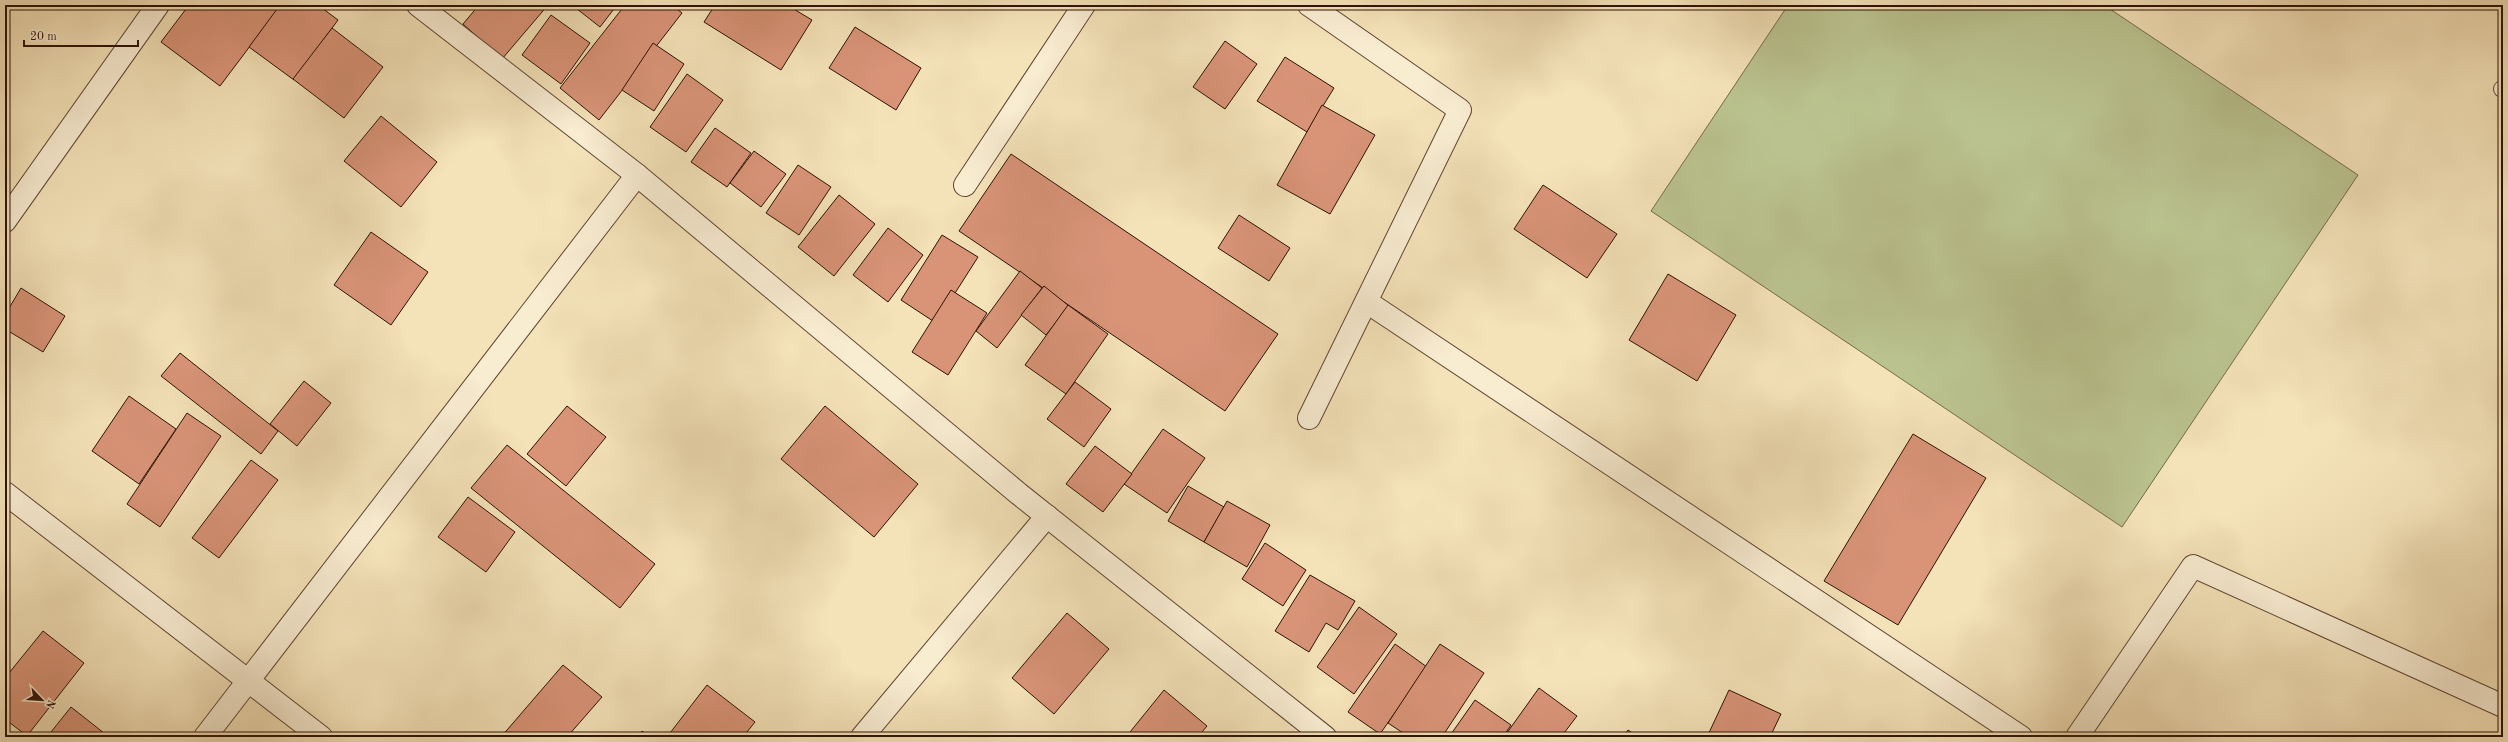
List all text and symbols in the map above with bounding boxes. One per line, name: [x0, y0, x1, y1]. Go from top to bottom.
scale bar: [24, 22, 138, 48]
text: 20 m: [30, 31, 57, 43]
north arrow: [22, 680, 62, 720]
text: N: [43, 697, 56, 710]

